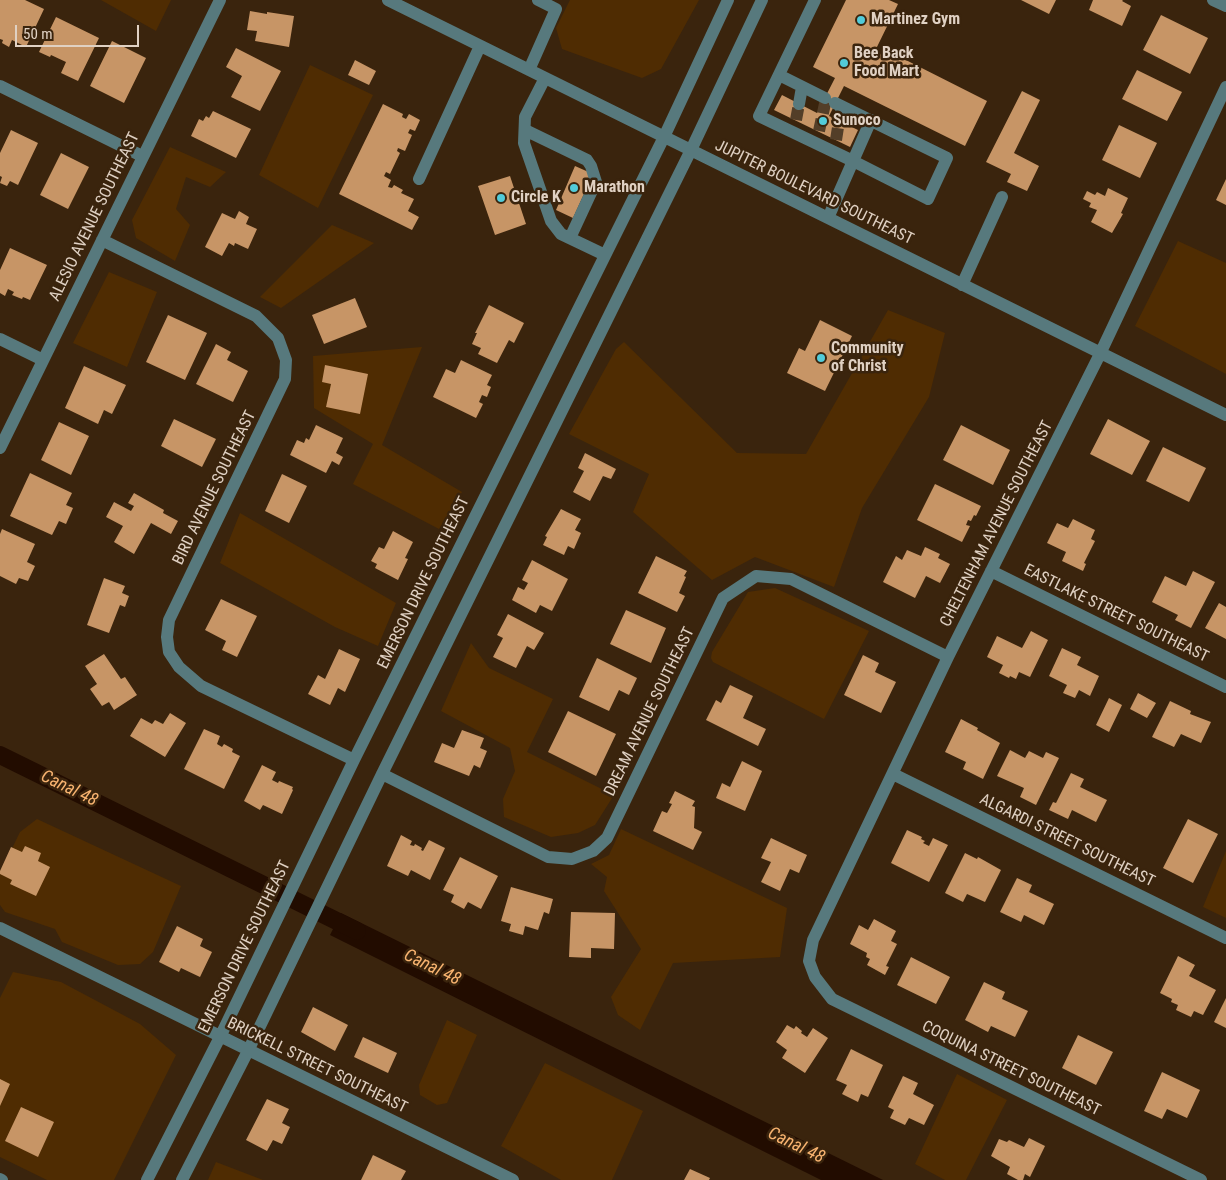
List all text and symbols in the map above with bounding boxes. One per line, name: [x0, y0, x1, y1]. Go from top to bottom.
place label: Martinez Gym: [871, 10, 960, 30]
marker: Martinez Gym: [855, 14, 867, 26]
scale bar: [18, 15, 141, 47]
text: 50 m: [23, 25, 53, 43]
place label: Bee Back Food Mart: [854, 44, 919, 82]
marker: Bee Back Food Mart: [838, 57, 850, 69]
place label: Sunoco: [833, 111, 881, 131]
marker: Sunoco: [817, 115, 829, 127]
street label: ALESIO AVENUE SOUTHEAST: [46, 130, 144, 304]
street label: JUPITER BOULEVARD SOUTHEAST: [712, 136, 916, 250]
place label: Marathon: [584, 178, 645, 198]
marker: Marathon: [568, 182, 580, 194]
place label: Circle K: [511, 188, 561, 208]
marker: Circle K: [495, 192, 507, 204]
place label: Community of Christ: [831, 339, 904, 377]
marker: Community of Christ: [815, 352, 827, 364]
street label: BIRD AVENUE SOUTHEAST: [169, 408, 261, 568]
street label: CHELTENHAM AVENUE SOUTHEAST: [937, 418, 1057, 630]
street label: EMERSON DRIVE SOUTHEAST: [374, 494, 474, 672]
street label: EASTLAKE STREET SOUTHEAST: [1020, 561, 1212, 667]
street label: DREAM AVENUE SOUTHEAST: [601, 624, 699, 800]
water label: Canal 48: [37, 766, 101, 812]
street label: ALGARDI STREET SOUTHEAST: [976, 790, 1158, 892]
street label: EMERSON DRIVE SOUTHEAST: [195, 858, 295, 1036]
water label: Canal 48: [400, 945, 464, 991]
street label: BRICKELL STREET SOUTHEAST: [224, 1014, 410, 1118]
street label: COQUINA STREET SOUTHEAST: [919, 1017, 1103, 1121]
water label: Canal 48: [764, 1123, 828, 1169]

